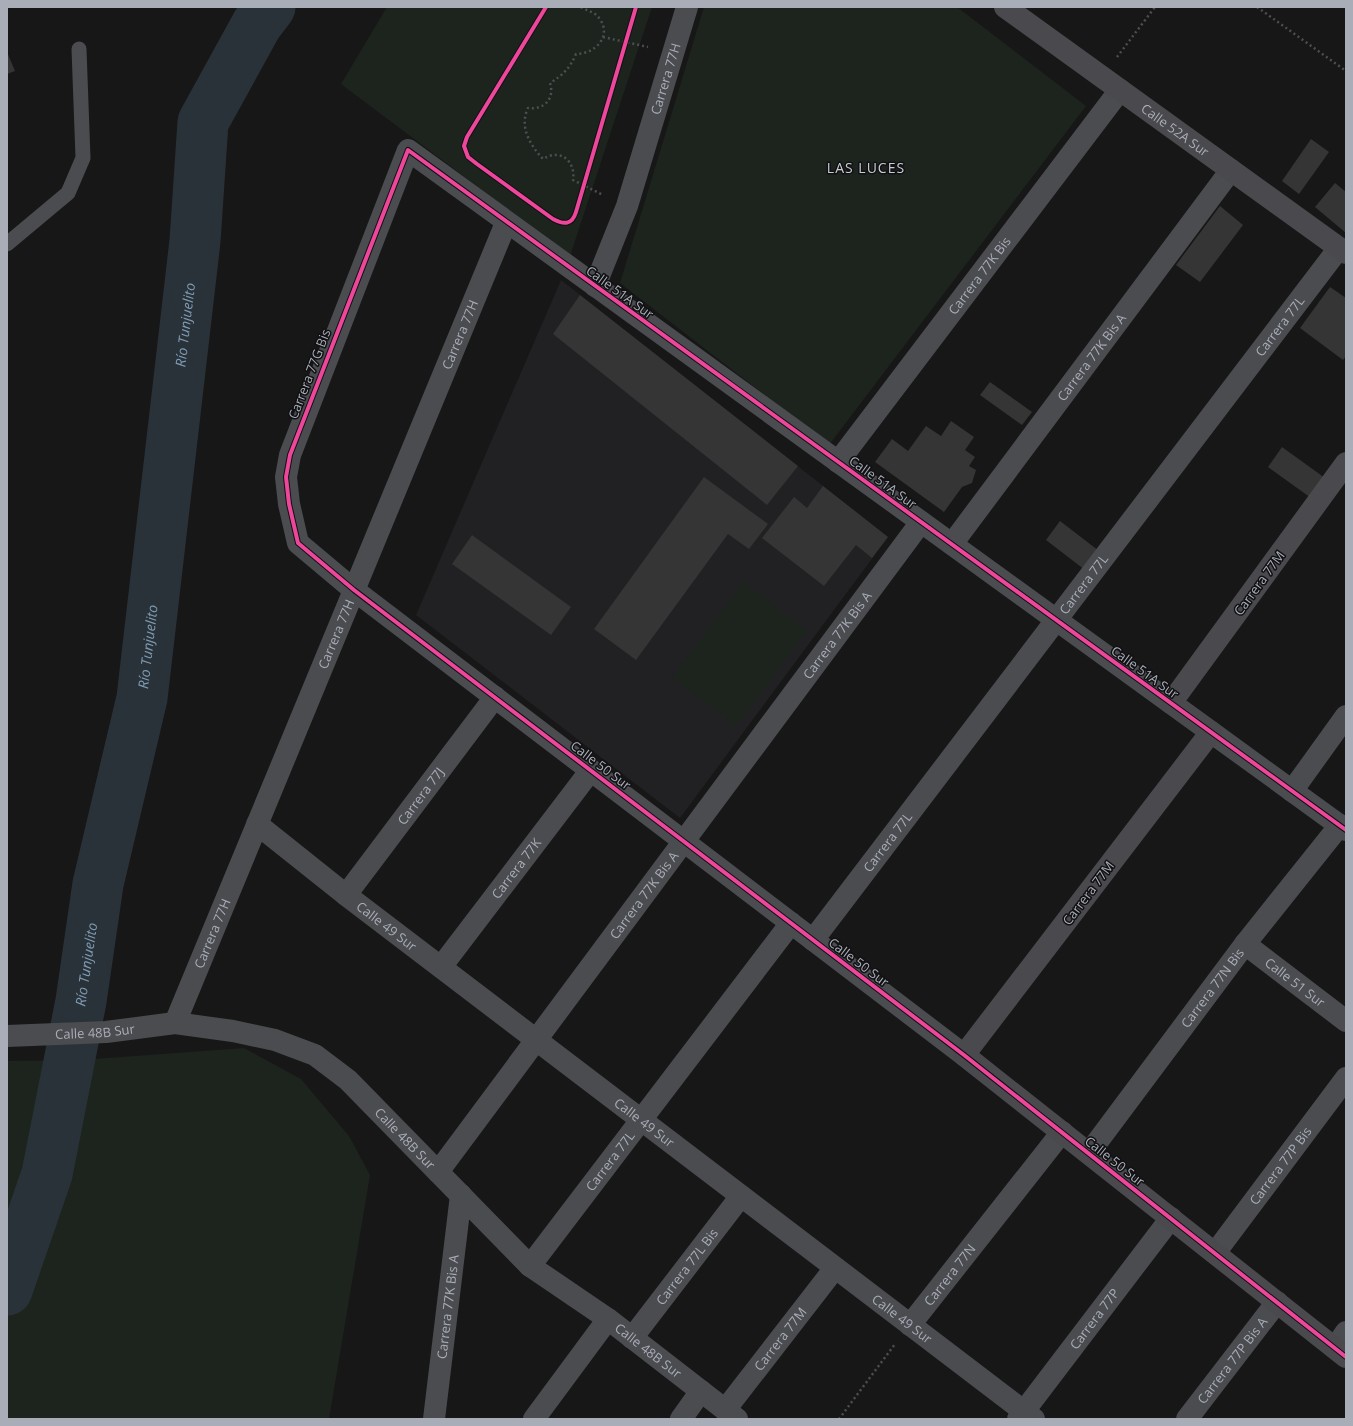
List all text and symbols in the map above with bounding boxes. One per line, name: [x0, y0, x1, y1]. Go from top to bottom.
street label: Carrera 77H: [646, 41, 685, 117]
street label: Calle 52A Sur: [1138, 99, 1213, 161]
district label: LAS LUCES: [827, 158, 905, 177]
street label: Carrera 77K Bis: [944, 233, 1015, 318]
street label: Calle 51A Sur: [583, 261, 658, 323]
water label: Río Tunjuelito: [170, 282, 199, 368]
street label: Carrera 77L: [1251, 292, 1308, 360]
street label: Carrera 77H: [437, 297, 482, 372]
street label: Carrera 77K Bis A: [1053, 309, 1130, 405]
street label: Carrera 77G Bis: [284, 327, 334, 421]
street label: Calle 51A Sur: [846, 451, 921, 513]
street label: Carrera 77M: [1229, 547, 1289, 619]
street label: Carrera 77L: [1055, 550, 1112, 618]
street label: Carrera 77K Bis A: [798, 587, 876, 683]
street label: Carrera 77H: [314, 596, 358, 672]
water label: Río Tunjuelito: [133, 604, 162, 690]
street label: Calle 51A Sur: [1108, 641, 1183, 703]
street label: Calle 50 Sur: [567, 736, 635, 794]
street label: Carrera 77J: [393, 763, 448, 828]
street label: Carrera 77L: [859, 808, 916, 876]
street label: Carrera 77K: [487, 834, 545, 903]
street label: Carrera 77K Bis A: [605, 847, 683, 943]
street label: Carrera 77M: [1058, 857, 1118, 929]
street label: Carrera 77H: [190, 896, 235, 971]
street label: Calle 49 Sur: [353, 897, 421, 955]
water label: Río Tunjuelito: [70, 921, 101, 1008]
street label: Calle 50 Sur: [825, 933, 893, 991]
street label: Carrera 77N Bis: [1176, 944, 1248, 1031]
street label: Calle 51 Sur: [1261, 953, 1330, 1011]
street label: Calle 48B Sur: [55, 1019, 136, 1043]
street label: Calle 49 Sur: [611, 1093, 679, 1152]
street label: Calle 48B Sur: [371, 1104, 440, 1174]
street label: Carrera 77P Bis: [1245, 1123, 1315, 1209]
street label: Carrera 77L: [581, 1127, 639, 1195]
street label: Calle 50 Sur: [1081, 1132, 1149, 1190]
street label: Carrera 77L Bis: [652, 1225, 722, 1309]
street label: Carrera 77N: [920, 1240, 980, 1309]
street label: Carrera 77K Bis A: [432, 1253, 463, 1360]
street label: Carrera 77P: [1065, 1284, 1123, 1353]
street label: Calle 49 Sur: [868, 1290, 937, 1348]
street label: Carrera 77M: [750, 1303, 810, 1374]
street label: Carrera 77P Bis A: [1193, 1313, 1272, 1407]
street label: Calle 48B Sur: [611, 1319, 686, 1382]

